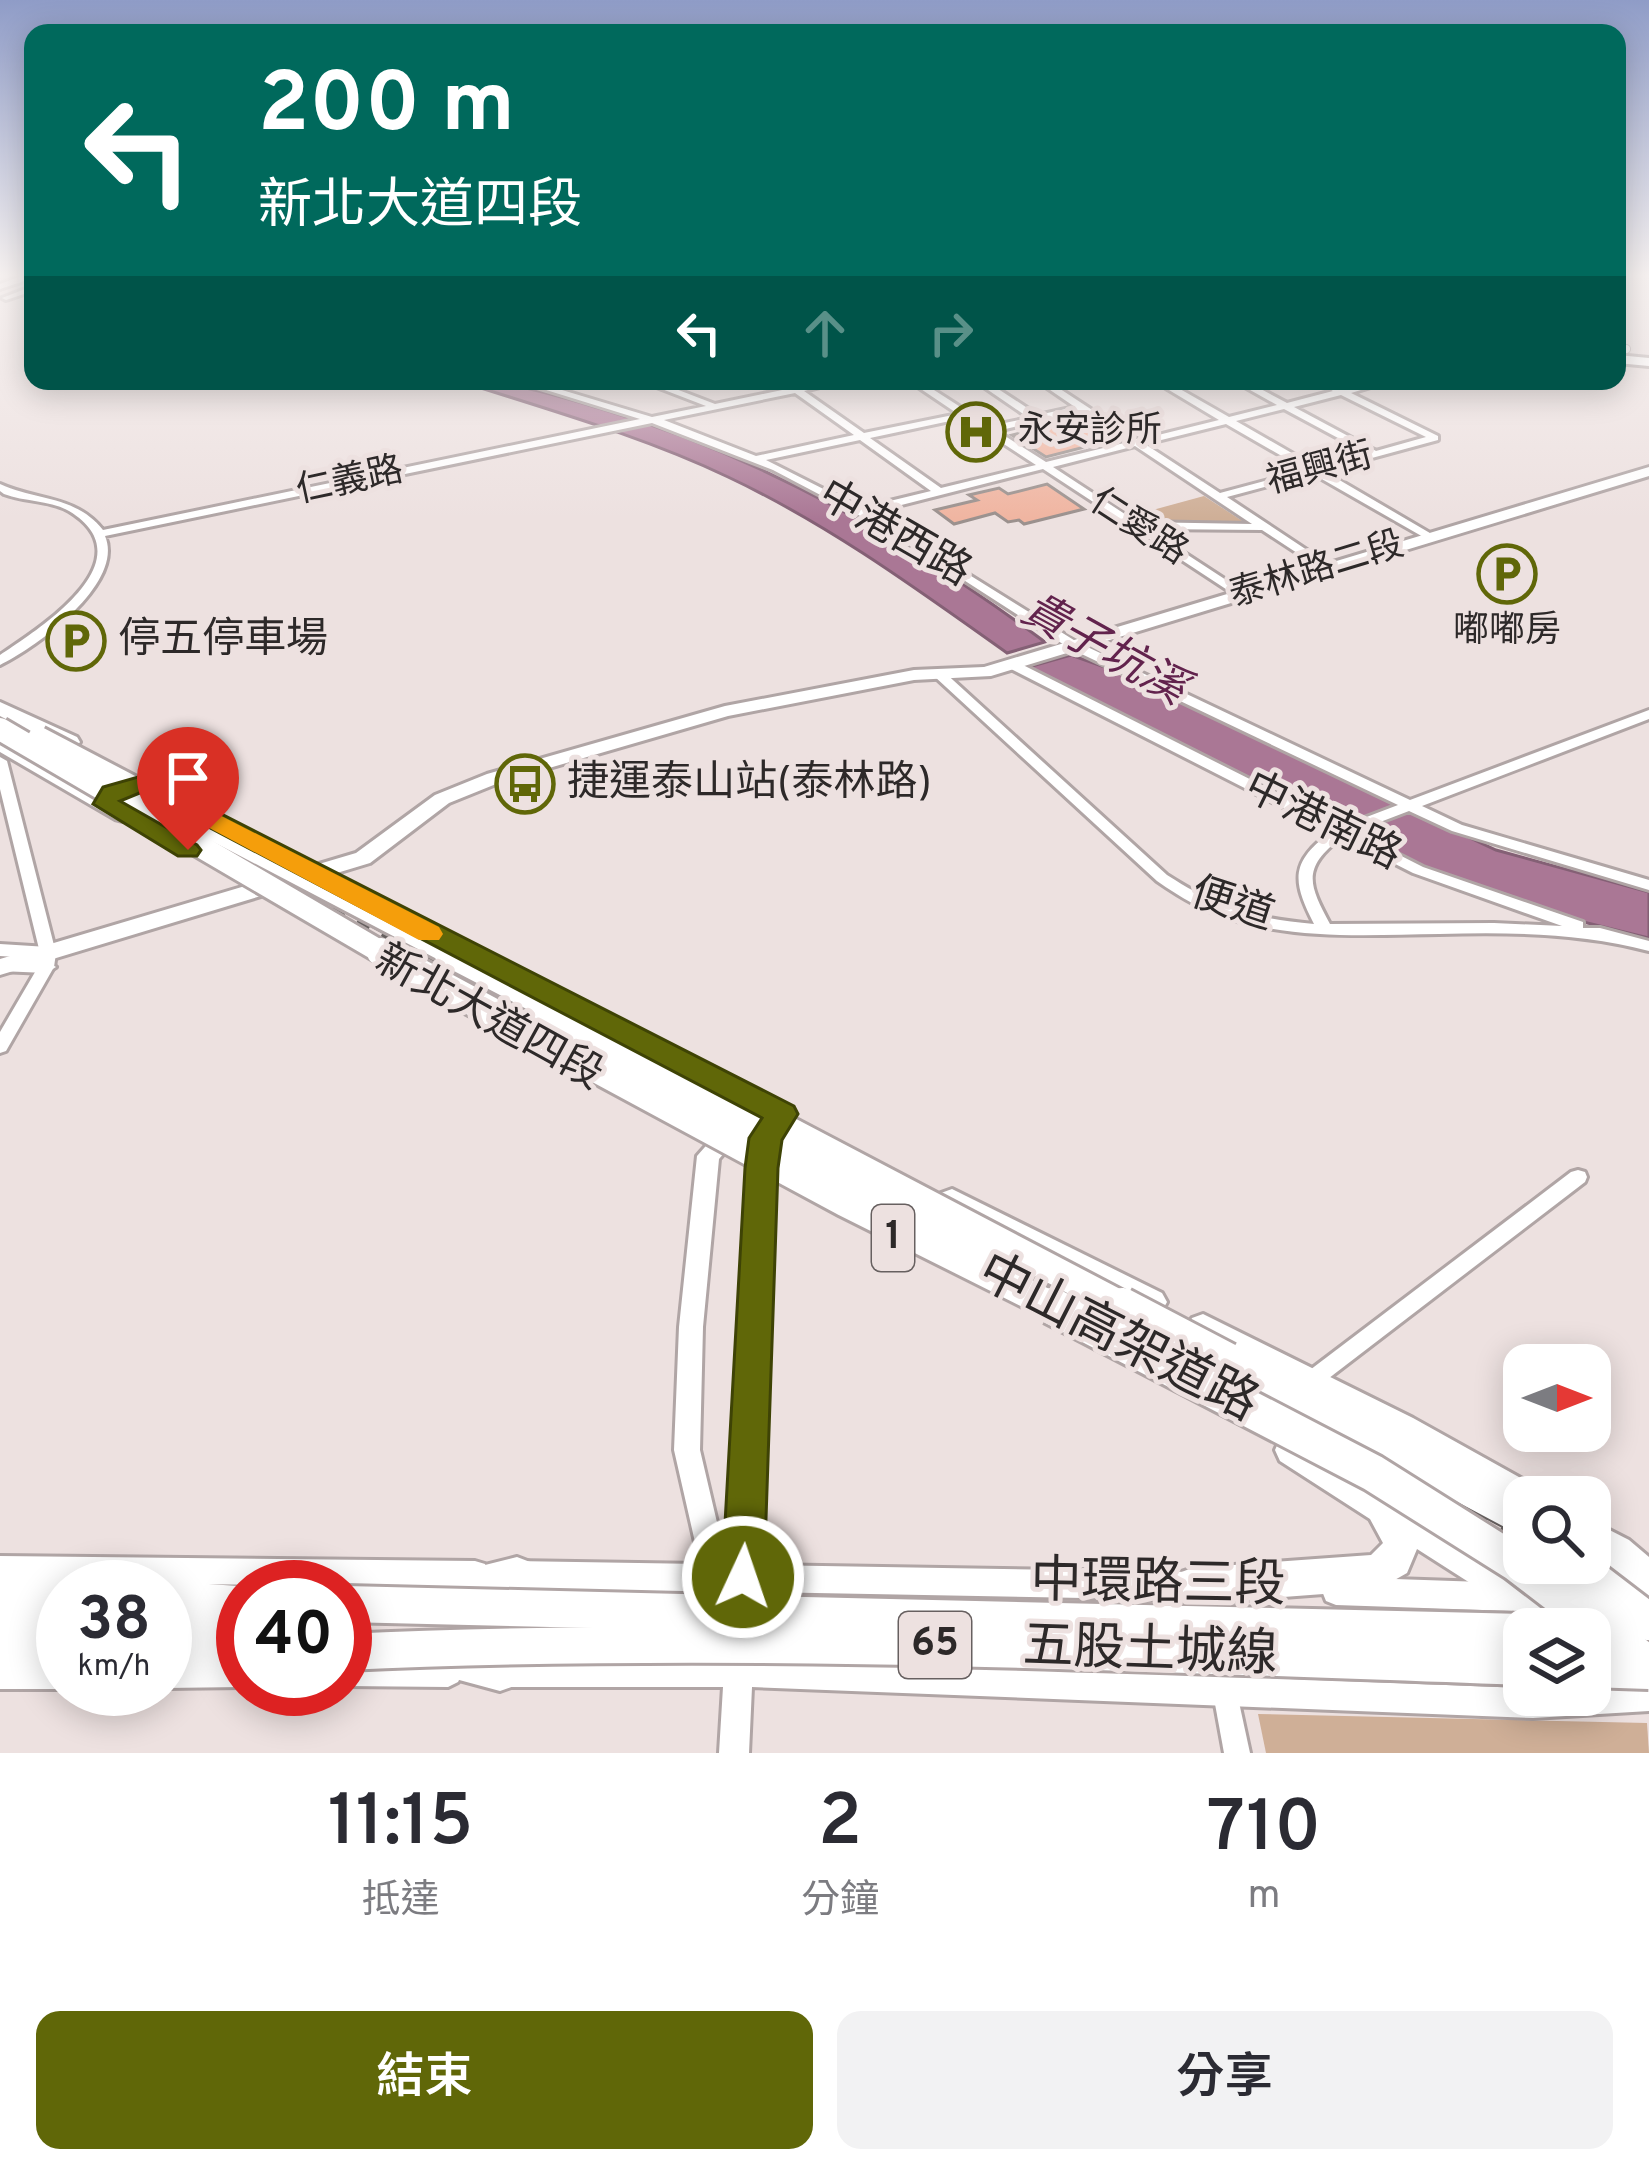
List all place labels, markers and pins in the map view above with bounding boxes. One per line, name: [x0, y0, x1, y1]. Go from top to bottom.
hospital icon: 永安診所: [945, 401, 1007, 463]
place label: 永安診所: [1018, 409, 1162, 455]
parking icon: 嘟嘟房: [1476, 543, 1538, 605]
place label: 嘟嘟房: [1453, 609, 1561, 655]
parking icon: 停五停車場: [45, 610, 107, 672]
place label: 停五停車場: [118, 615, 328, 668]
pin: [137, 727, 239, 850]
bus stop icon: 捷運泰山站(泰林路): [494, 753, 556, 815]
place label: 捷運泰山站(泰林路): [567, 758, 932, 811]

